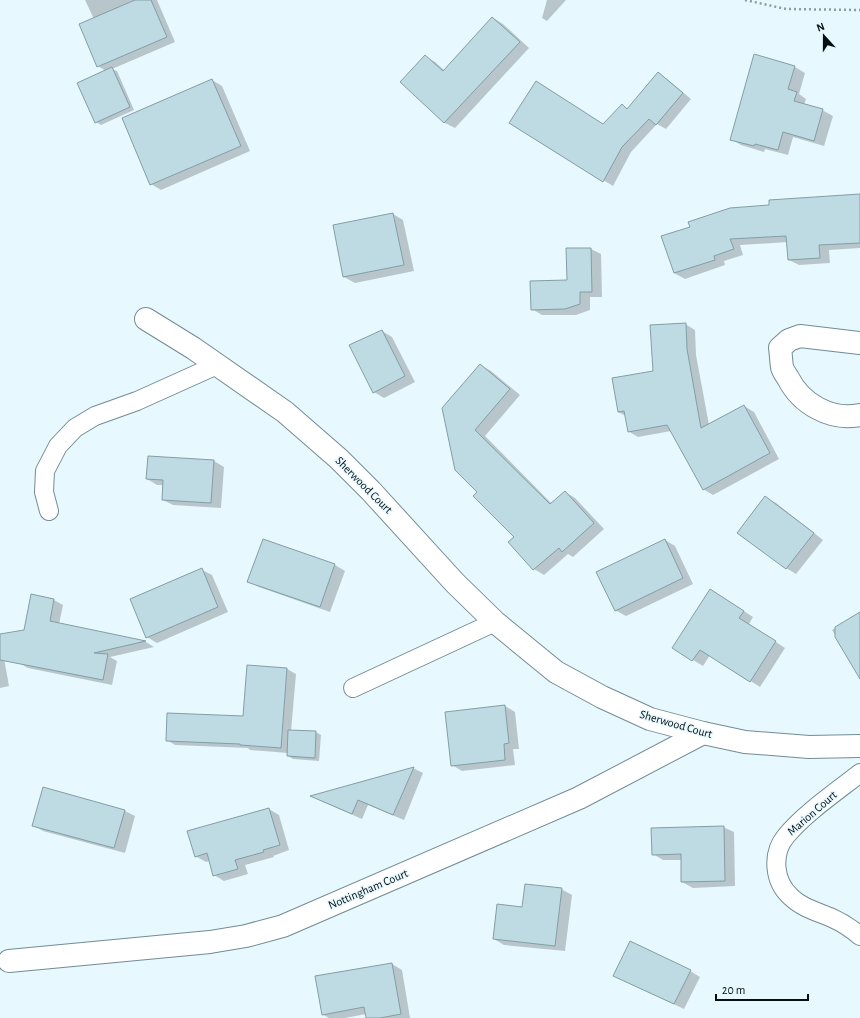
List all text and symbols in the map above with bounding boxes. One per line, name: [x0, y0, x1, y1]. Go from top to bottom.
north arrow: [804, 16, 844, 56]
text: N: [815, 21, 826, 34]
street label: Sherwood Court: [333, 454, 395, 516]
street label: Sherwood Court: [638, 708, 714, 740]
street label: Marion Court: [785, 788, 839, 838]
street label: Nottingham Court: [326, 867, 410, 911]
scale bar: [716, 976, 808, 1002]
text: 20 m: [722, 984, 745, 996]

